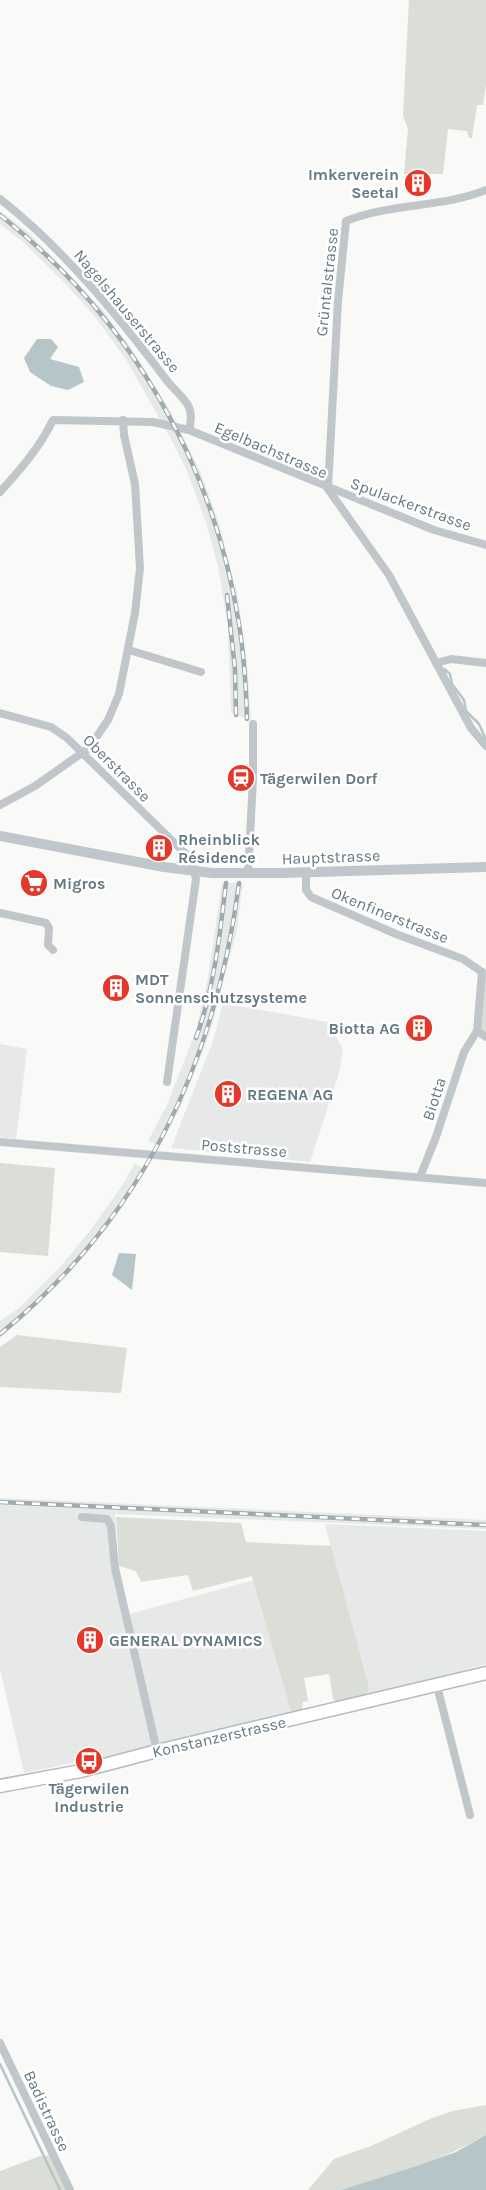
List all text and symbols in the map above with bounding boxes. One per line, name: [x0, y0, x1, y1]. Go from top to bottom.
place label: Imkerverein Seetal: [308, 165, 399, 202]
building icon: Imkerverein Seetal: [403, 168, 433, 198]
street label: Grüntalstrasse: [312, 227, 342, 337]
street label: Nagelshauserstrasse: [70, 246, 184, 376]
street label: Egelbachstrasse: [212, 418, 330, 482]
street label: Spulackerstrasse: [348, 473, 474, 535]
street label: Oberstrasse: [79, 730, 155, 806]
station icon: Tägerwilen Dorf: [226, 763, 256, 793]
place label: Tägerwilen Dorf: [260, 769, 377, 788]
place label: Rheinblick Résidence: [178, 830, 260, 867]
building icon: Rheinblick Résidence: [144, 833, 174, 863]
street label: Hauptstrasse: [281, 846, 381, 868]
supermarket icon: Migros: [19, 868, 49, 898]
place label: Migros: [53, 874, 105, 893]
street label: Okenfinerstrasse: [328, 883, 452, 947]
place label: MDT Sonnenschutzsysteme: [135, 970, 307, 1007]
building icon: MDT Sonnenschutzsysteme: [101, 973, 131, 1003]
building icon: Biotta AG: [404, 1013, 434, 1043]
place label: Biotta AG: [328, 1019, 400, 1038]
street label: Biotta: [418, 1075, 450, 1123]
building icon: REGENA AG: [213, 1079, 243, 1109]
place label: REGENA AG: [247, 1085, 333, 1104]
street label: Poststrasse: [200, 1135, 288, 1161]
building icon: GENERAL DYNAMICS: [75, 1625, 105, 1655]
place label: GENERAL DYNAMICS: [109, 1631, 263, 1650]
street label: Konstanzerstrasse: [150, 1712, 288, 1762]
bus stop icon: Tägerwilen Industrie: [74, 1746, 104, 1776]
place label: Tägerwilen Industrie: [48, 1779, 130, 1816]
street label: Badistrasse: [20, 2068, 74, 2154]

